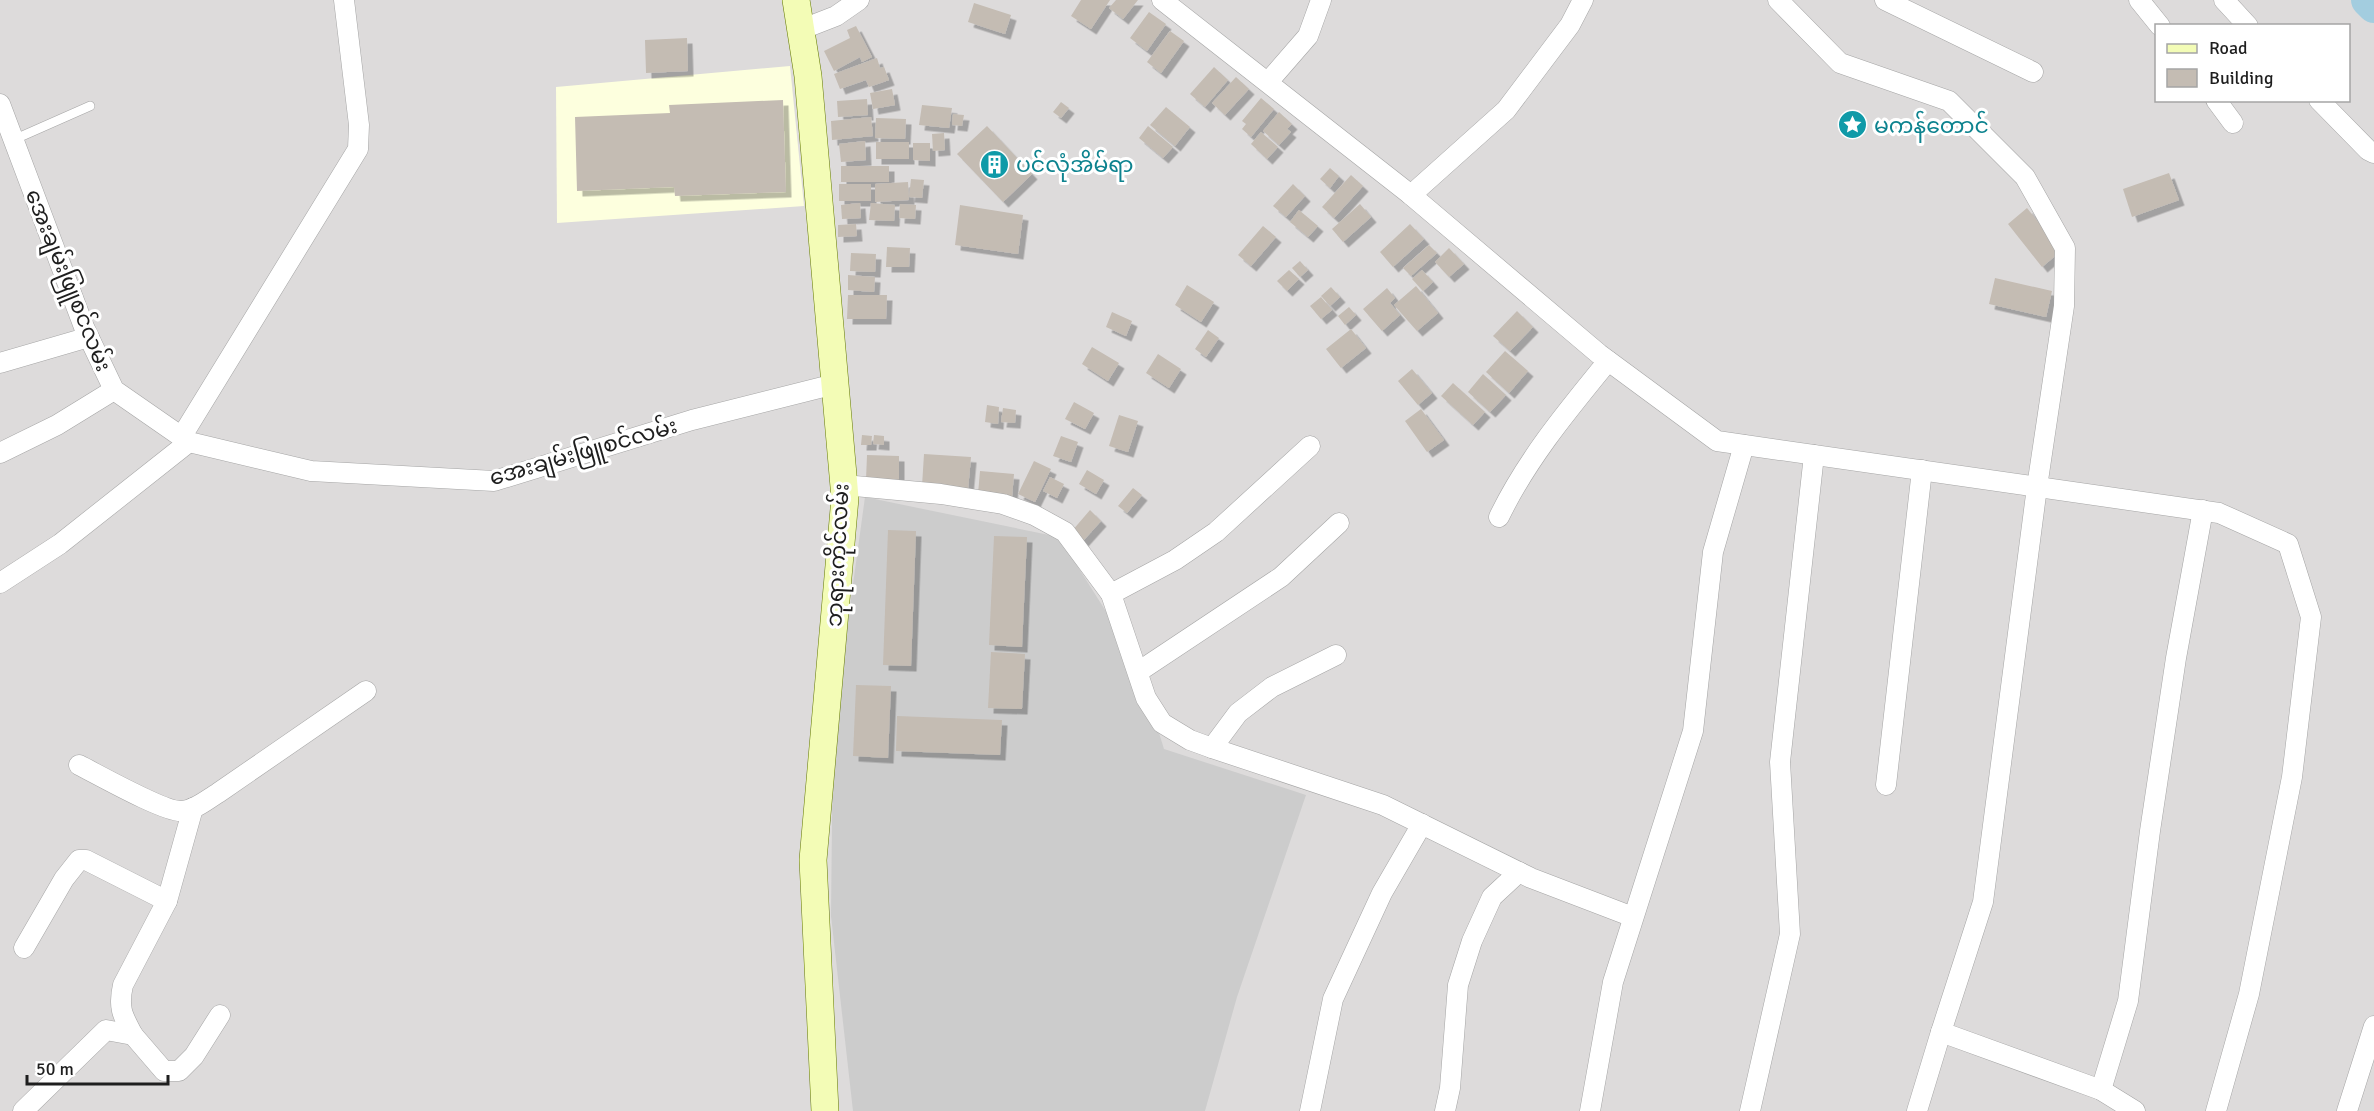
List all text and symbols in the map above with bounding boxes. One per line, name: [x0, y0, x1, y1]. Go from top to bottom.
legend: [2155, 24, 2350, 102]
text: Road: [2209, 37, 2248, 59]
text: Building: [2209, 67, 2273, 89]
place icon: မကန်တောင်: [1837, 109, 1869, 141]
place label: မကန်တောင်: [1874, 110, 1989, 143]
building icon: ပင်လုံအိမ်ရာ: [979, 148, 1011, 180]
place label: ပင်လုံအိမ်ရာ: [1016, 149, 1133, 182]
street label: အေးချမ်းဖြူစင်လမ်း: [15, 184, 119, 377]
street label: အေးချမ်းဖြူစင်လမ်း: [486, 410, 682, 496]
street label: ဘုရားကိုင်လမ်း: [818, 482, 859, 628]
scale bar: [27, 1048, 168, 1086]
text: 50 m: [36, 1058, 74, 1080]

